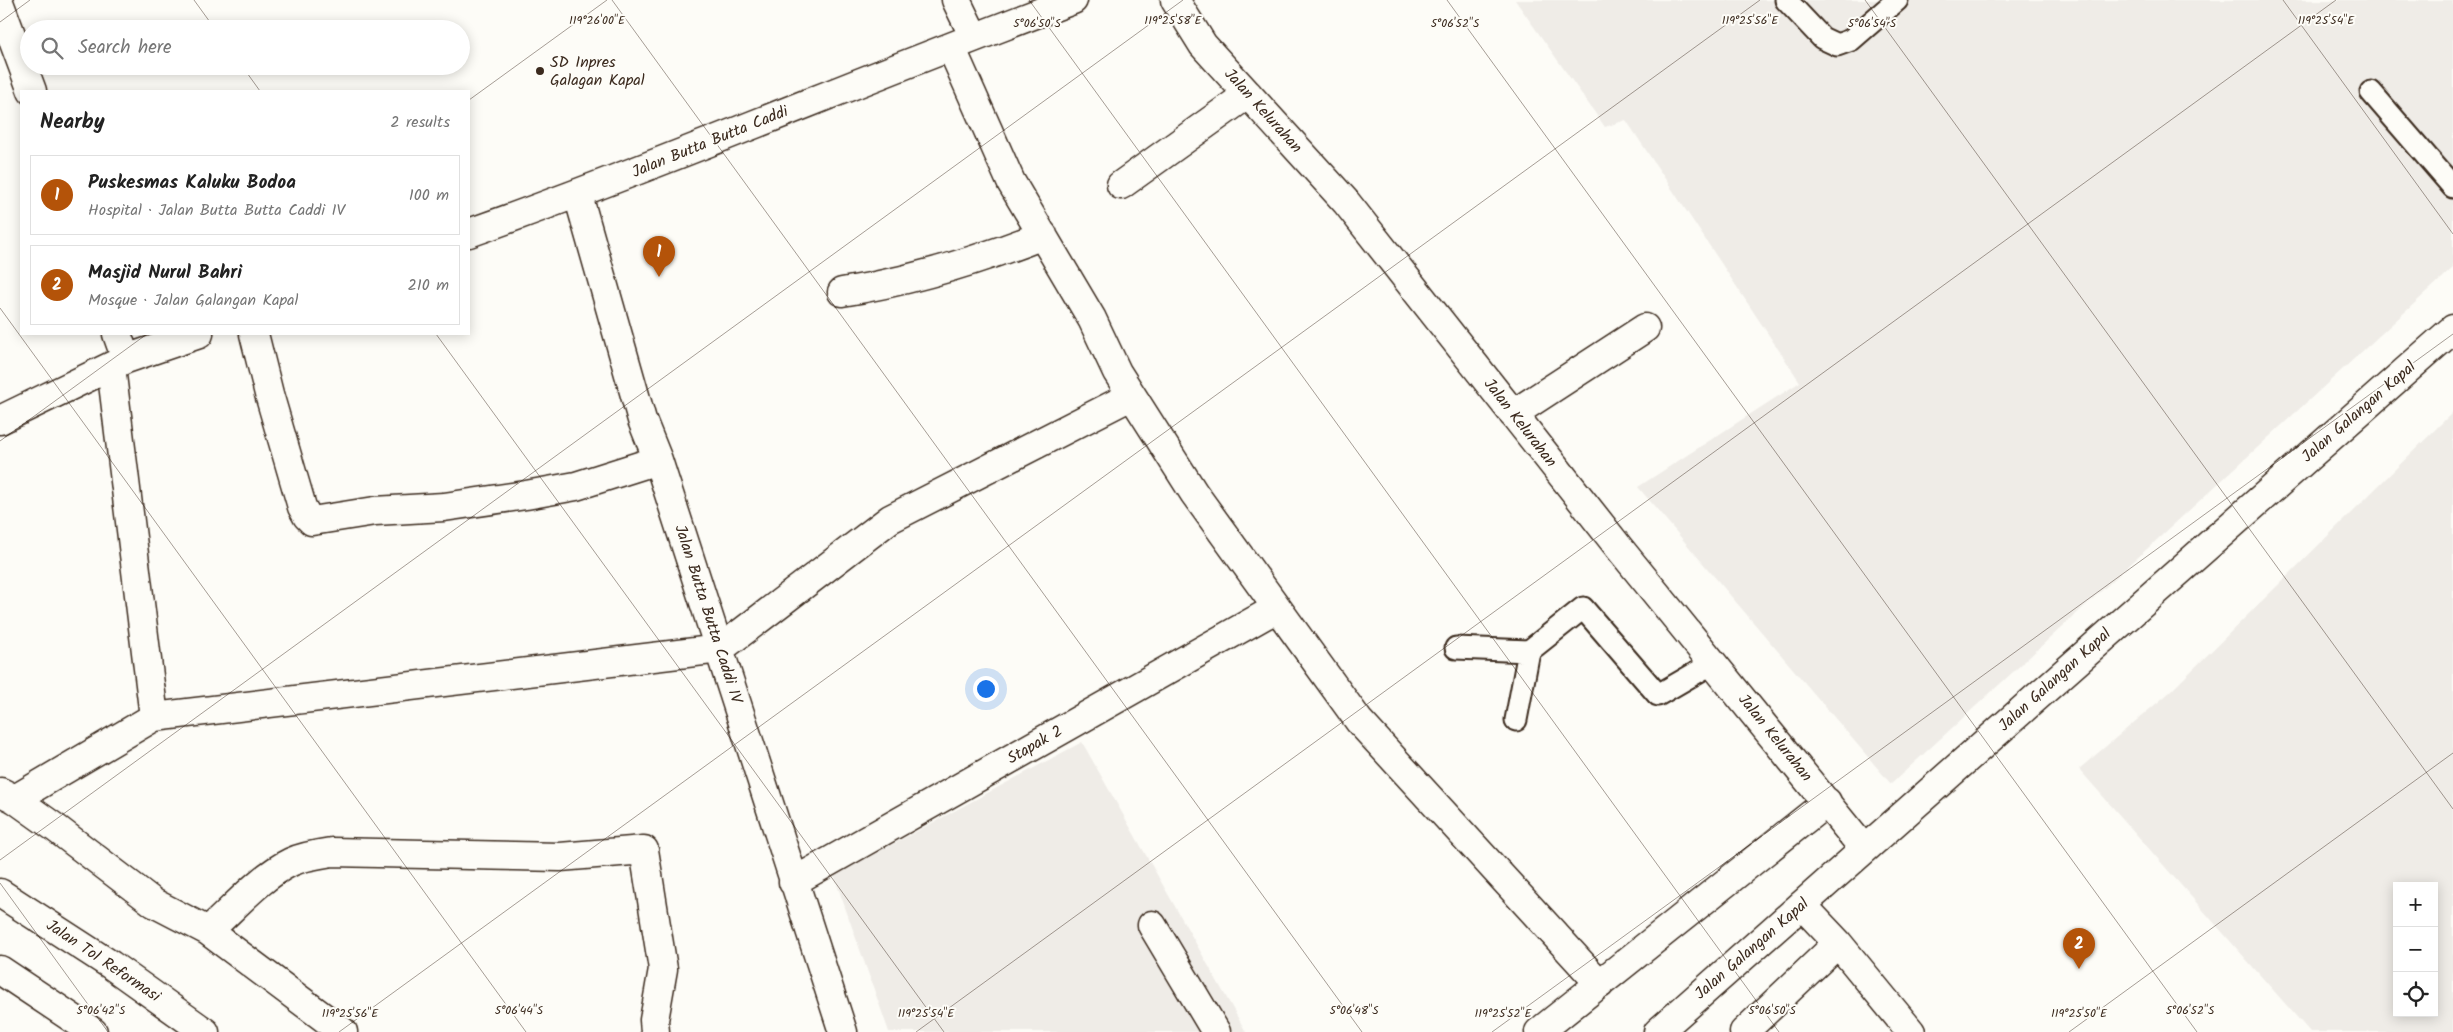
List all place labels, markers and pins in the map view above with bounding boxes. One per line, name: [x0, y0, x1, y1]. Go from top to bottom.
place label: SD Inpres Galagan Kapal: [550, 50, 645, 93]
marker: SD Inpres Galagan Kapal: [534, 65, 546, 77]
pin: 1: [643, 236, 675, 277]
pin: 2: [2063, 928, 2095, 969]

